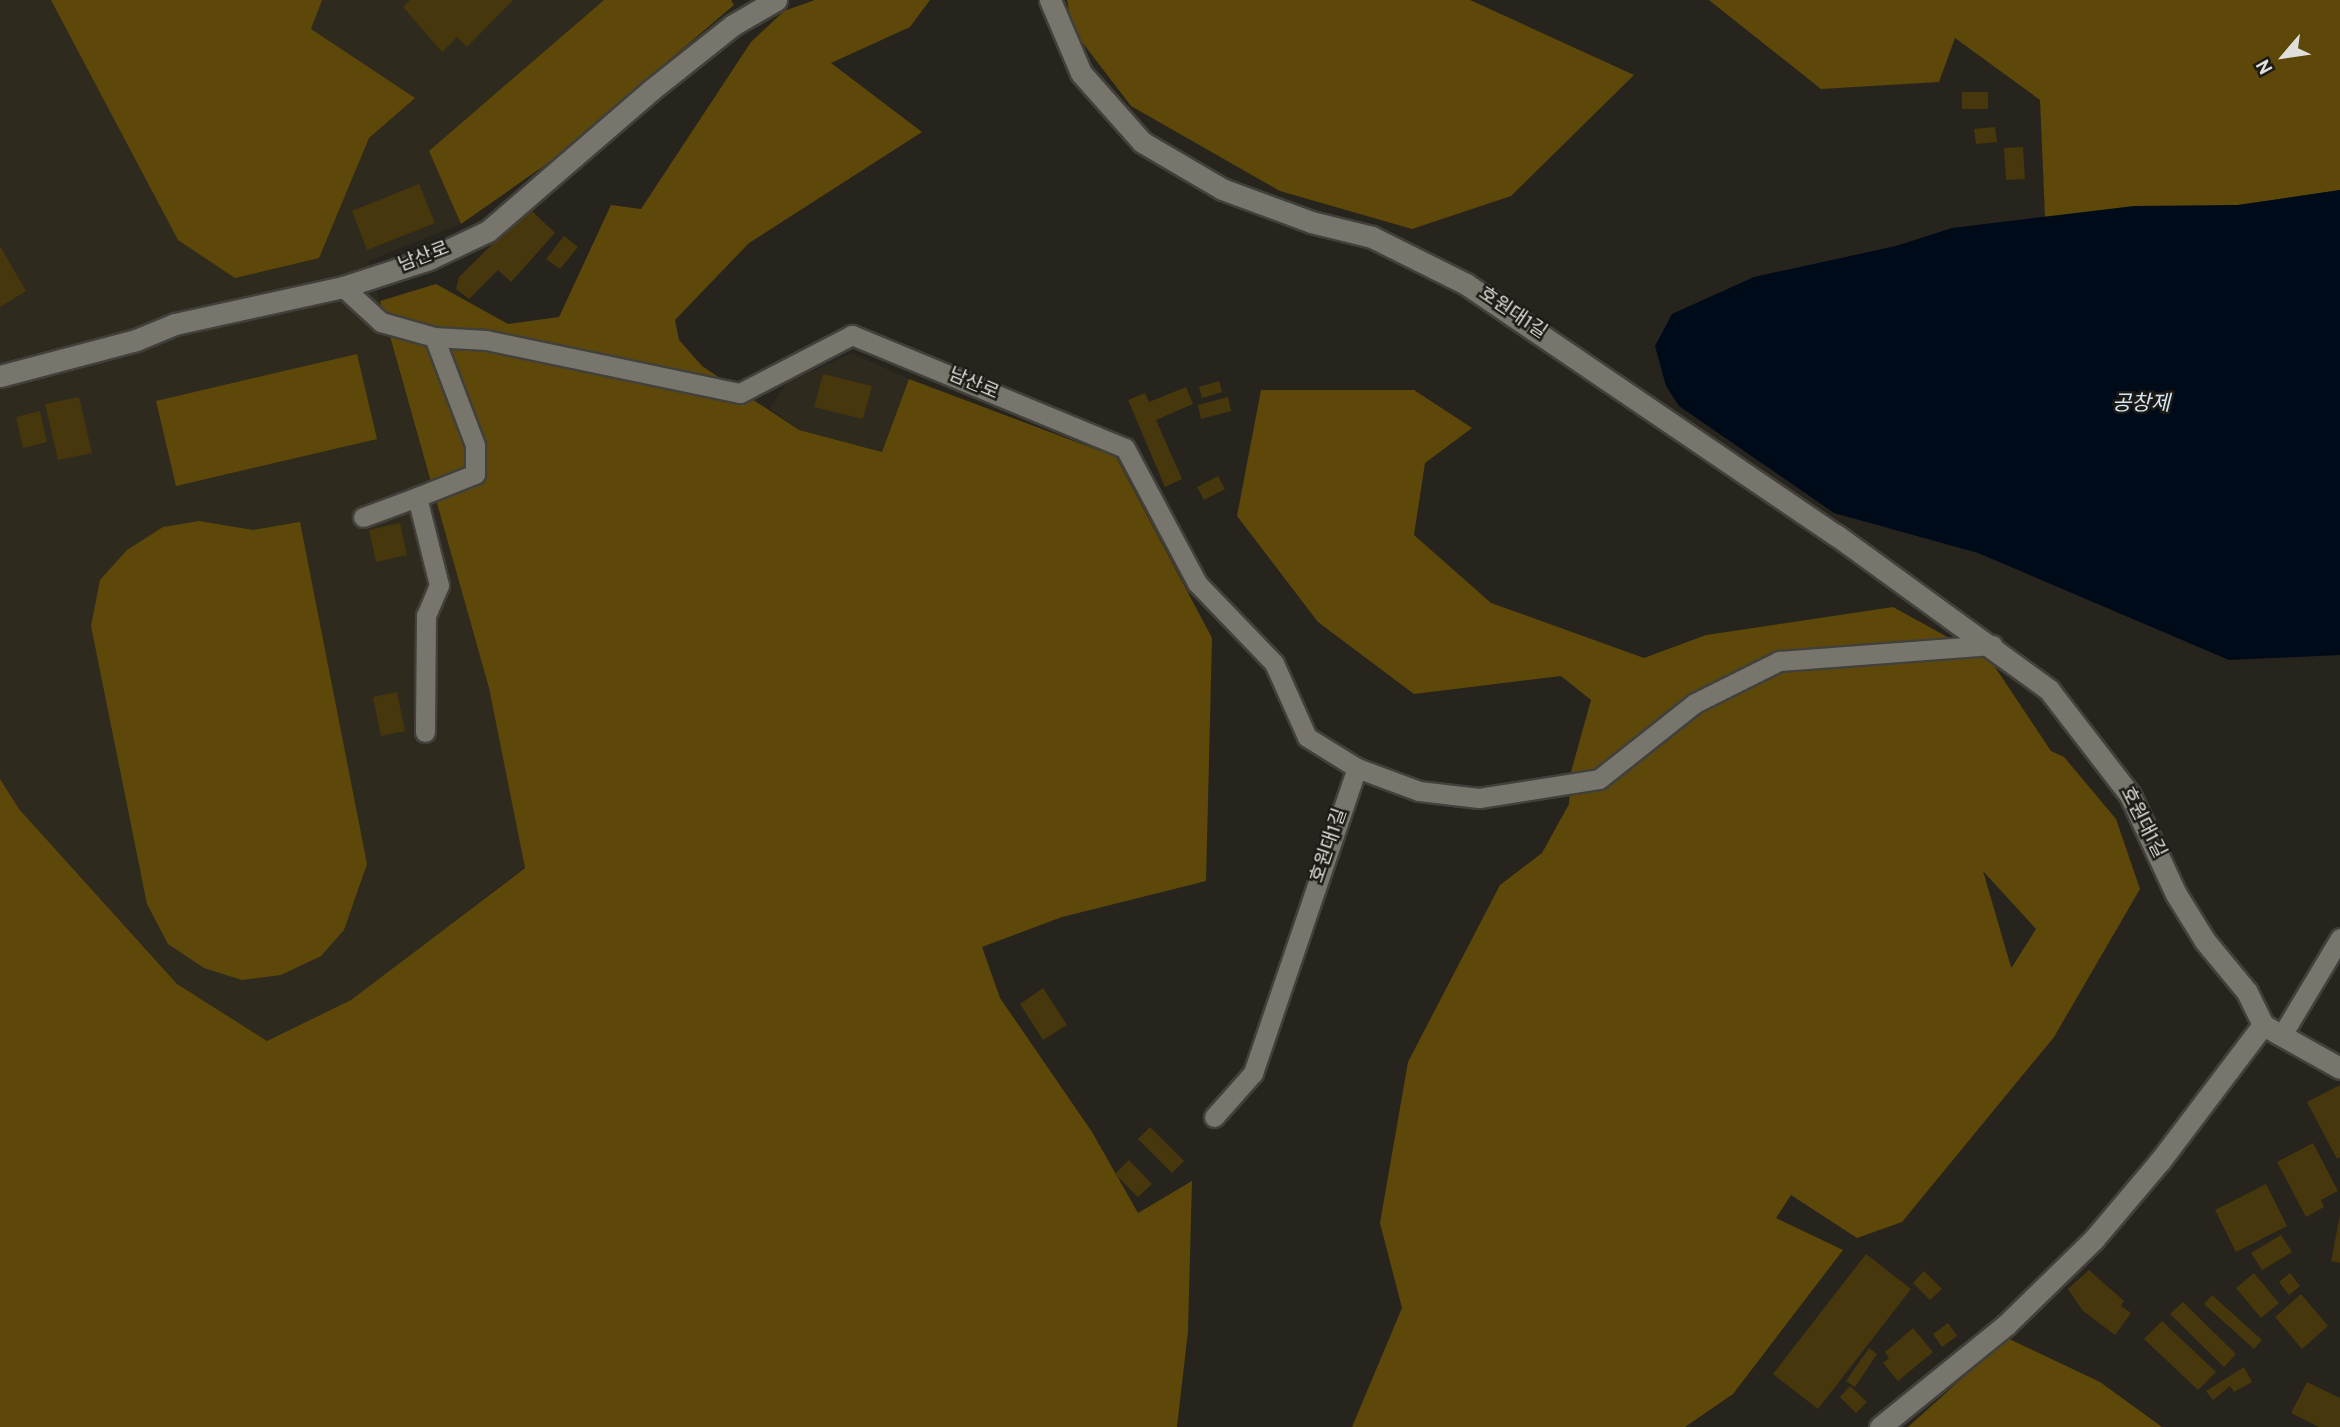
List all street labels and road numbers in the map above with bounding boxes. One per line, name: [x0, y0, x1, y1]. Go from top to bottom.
street label: 남산로: [395, 238, 453, 278]
street label: 호원대1길: [1474, 283, 1550, 345]
street label: 남산로: [944, 364, 1002, 406]
street label: 호원대1길: [2114, 784, 2170, 862]
street label: 호원대1길: [1307, 806, 1353, 886]

